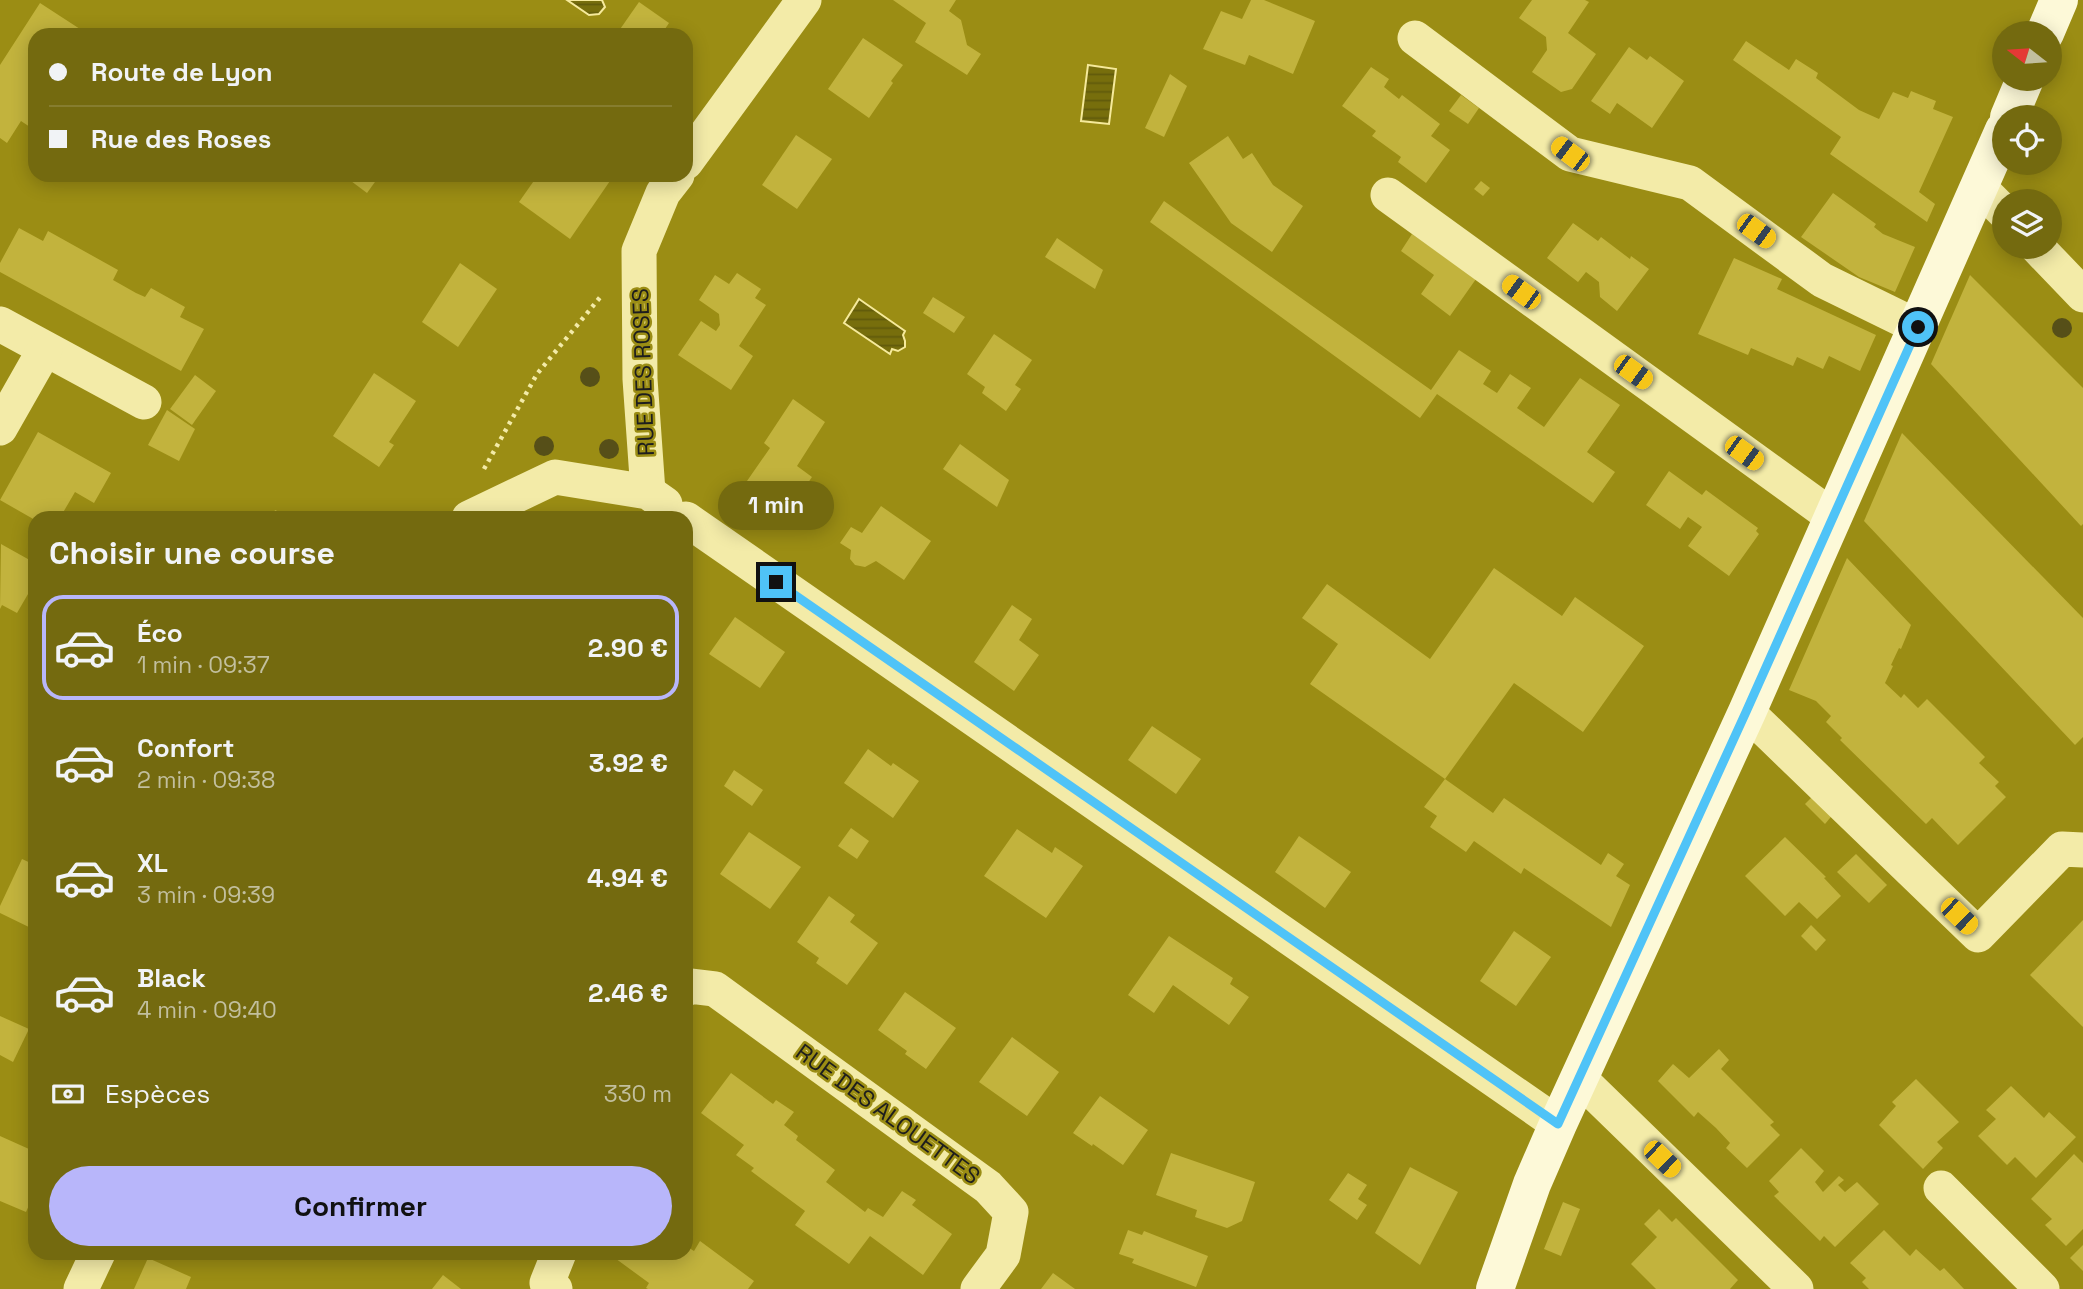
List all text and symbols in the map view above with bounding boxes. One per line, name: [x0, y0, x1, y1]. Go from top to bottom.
north arrow: [1992, 21, 2062, 91]
map controls: [1992, 21, 2062, 259]
text: Route de Lyon: [91, 55, 273, 89]
button: locate: [1992, 105, 2062, 175]
text: Rue des Roses: [91, 122, 271, 156]
car: [1547, 133, 1594, 175]
button: layers: [1992, 189, 2062, 259]
car: [1733, 210, 1780, 252]
car: [1498, 271, 1545, 313]
street label: RUE DES ROSES: [625, 288, 661, 456]
route start: [1902, 311, 1934, 343]
car: [1610, 351, 1657, 393]
car: [1721, 432, 1768, 474]
callout: 1 min: [718, 480, 834, 530]
text: 1 min: [748, 490, 804, 520]
text: Choisir une course: [49, 533, 335, 573]
route end: [760, 566, 792, 598]
icon: car: [53, 616, 116, 679]
text: Éco: [137, 616, 183, 650]
text: 2.90 €: [588, 631, 668, 665]
text: 1 min · 09:37: [137, 650, 270, 680]
icon: car: [53, 731, 116, 794]
text: Confort: [137, 731, 234, 765]
text: 3.92 €: [589, 746, 668, 780]
text: 2 min · 09:38: [137, 765, 275, 795]
icon: car: [53, 846, 116, 909]
text: XL: [137, 846, 168, 880]
text: 4.94 €: [587, 861, 668, 895]
text: 3 min · 09:39: [137, 880, 275, 910]
car: [1937, 894, 1982, 938]
icon: car: [53, 961, 116, 1024]
text: Black: [137, 961, 206, 995]
text: 2.46 €: [588, 976, 668, 1010]
text: 4 min · 09:40: [137, 995, 277, 1025]
street label: RUE DES ALOUETTES: [790, 1037, 986, 1191]
icon: cash: [49, 1075, 87, 1113]
text: Espèces: [105, 1077, 210, 1111]
text: 330 m: [604, 1079, 672, 1109]
car: [1640, 1137, 1685, 1181]
button: Confirmer: [49, 1166, 672, 1246]

